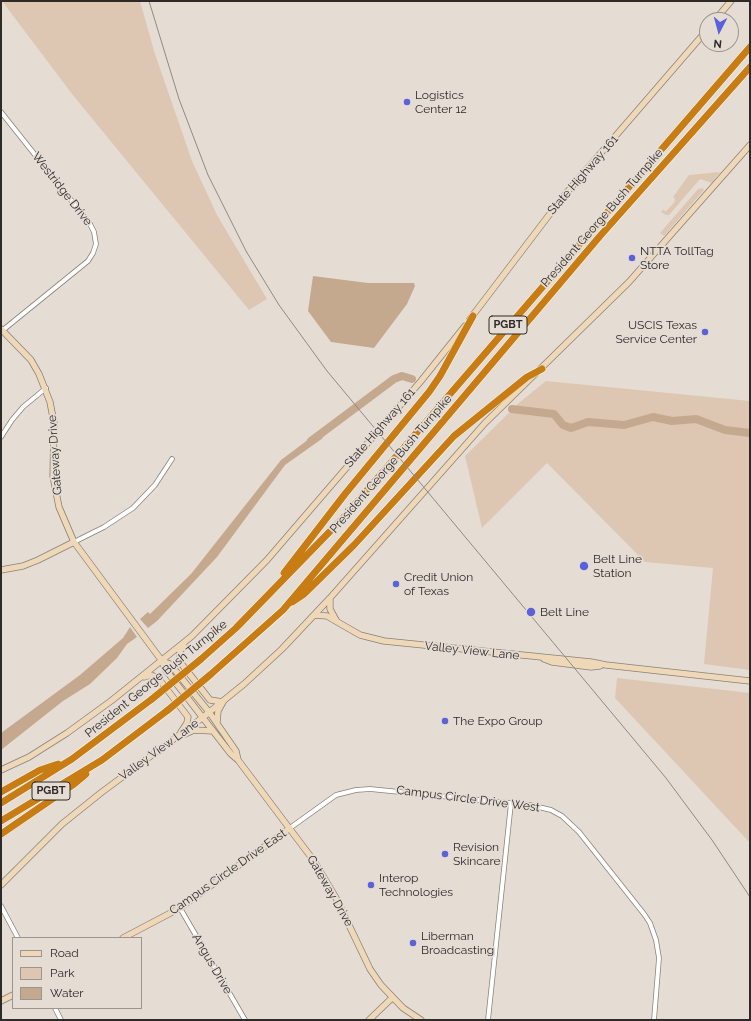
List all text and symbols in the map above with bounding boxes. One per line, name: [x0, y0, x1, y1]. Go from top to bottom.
north arrow: [699, 12, 739, 52]
text: N: [713, 37, 723, 50]
place label: Logistics Center 12: [415, 88, 467, 116]
marker: Logistics Center 12: [402, 97, 412, 107]
street label: State Highway 161: [545, 132, 621, 218]
street label: President George Bush Turnpike: [538, 146, 666, 290]
street label: Westridge Drive: [29, 149, 95, 229]
place label: NTTA TollTag Store: [640, 244, 714, 272]
marker: NTTA TollTag Store: [627, 253, 637, 263]
road number: PGBT: [489, 316, 527, 334]
place label: USCIS Texas Service Center: [615, 318, 697, 346]
marker: USCIS Texas Service Center: [700, 327, 710, 337]
street label: State Highway 161: [342, 385, 418, 471]
street label: President George Bush Turnpike: [327, 392, 455, 536]
street label: Gateway Drive: [45, 415, 65, 495]
place label: Belt Line Station: [593, 552, 642, 580]
marker: Belt Line Station: [578, 560, 590, 572]
place label: Credit Union of Texas: [404, 570, 473, 598]
marker: Credit Union of Texas: [391, 579, 401, 589]
place label: Belt Line: [540, 605, 589, 619]
marker: Belt Line: [525, 606, 537, 618]
street label: President George Bush Turnpike: [82, 617, 230, 741]
street label: Valley View Lane: [424, 639, 520, 663]
place label: The Expo Group: [453, 714, 543, 728]
street label: Valley View Lane: [116, 716, 202, 784]
marker: The Expo Group: [440, 716, 450, 726]
road number: PGBT: [32, 782, 70, 800]
street label: Campus Circle Drive West: [396, 783, 540, 815]
street label: Campus Circle Drive East: [167, 826, 289, 918]
place label: Revision Skincare: [453, 840, 500, 868]
marker: Revision Skincare: [440, 849, 450, 859]
street label: Gateway Drive: [304, 853, 356, 929]
place label: Interop Technologies: [379, 871, 453, 899]
marker: Interop Technologies: [366, 880, 376, 890]
place label: Liberman Broadcasting: [421, 929, 494, 957]
street label: Angus Drive: [189, 931, 235, 997]
legend: [12, 937, 142, 1009]
marker: Liberman Broadcasting: [408, 938, 418, 948]
text: Road: [50, 946, 79, 960]
text: Park: [50, 966, 75, 980]
text: Water: [50, 986, 84, 1000]

